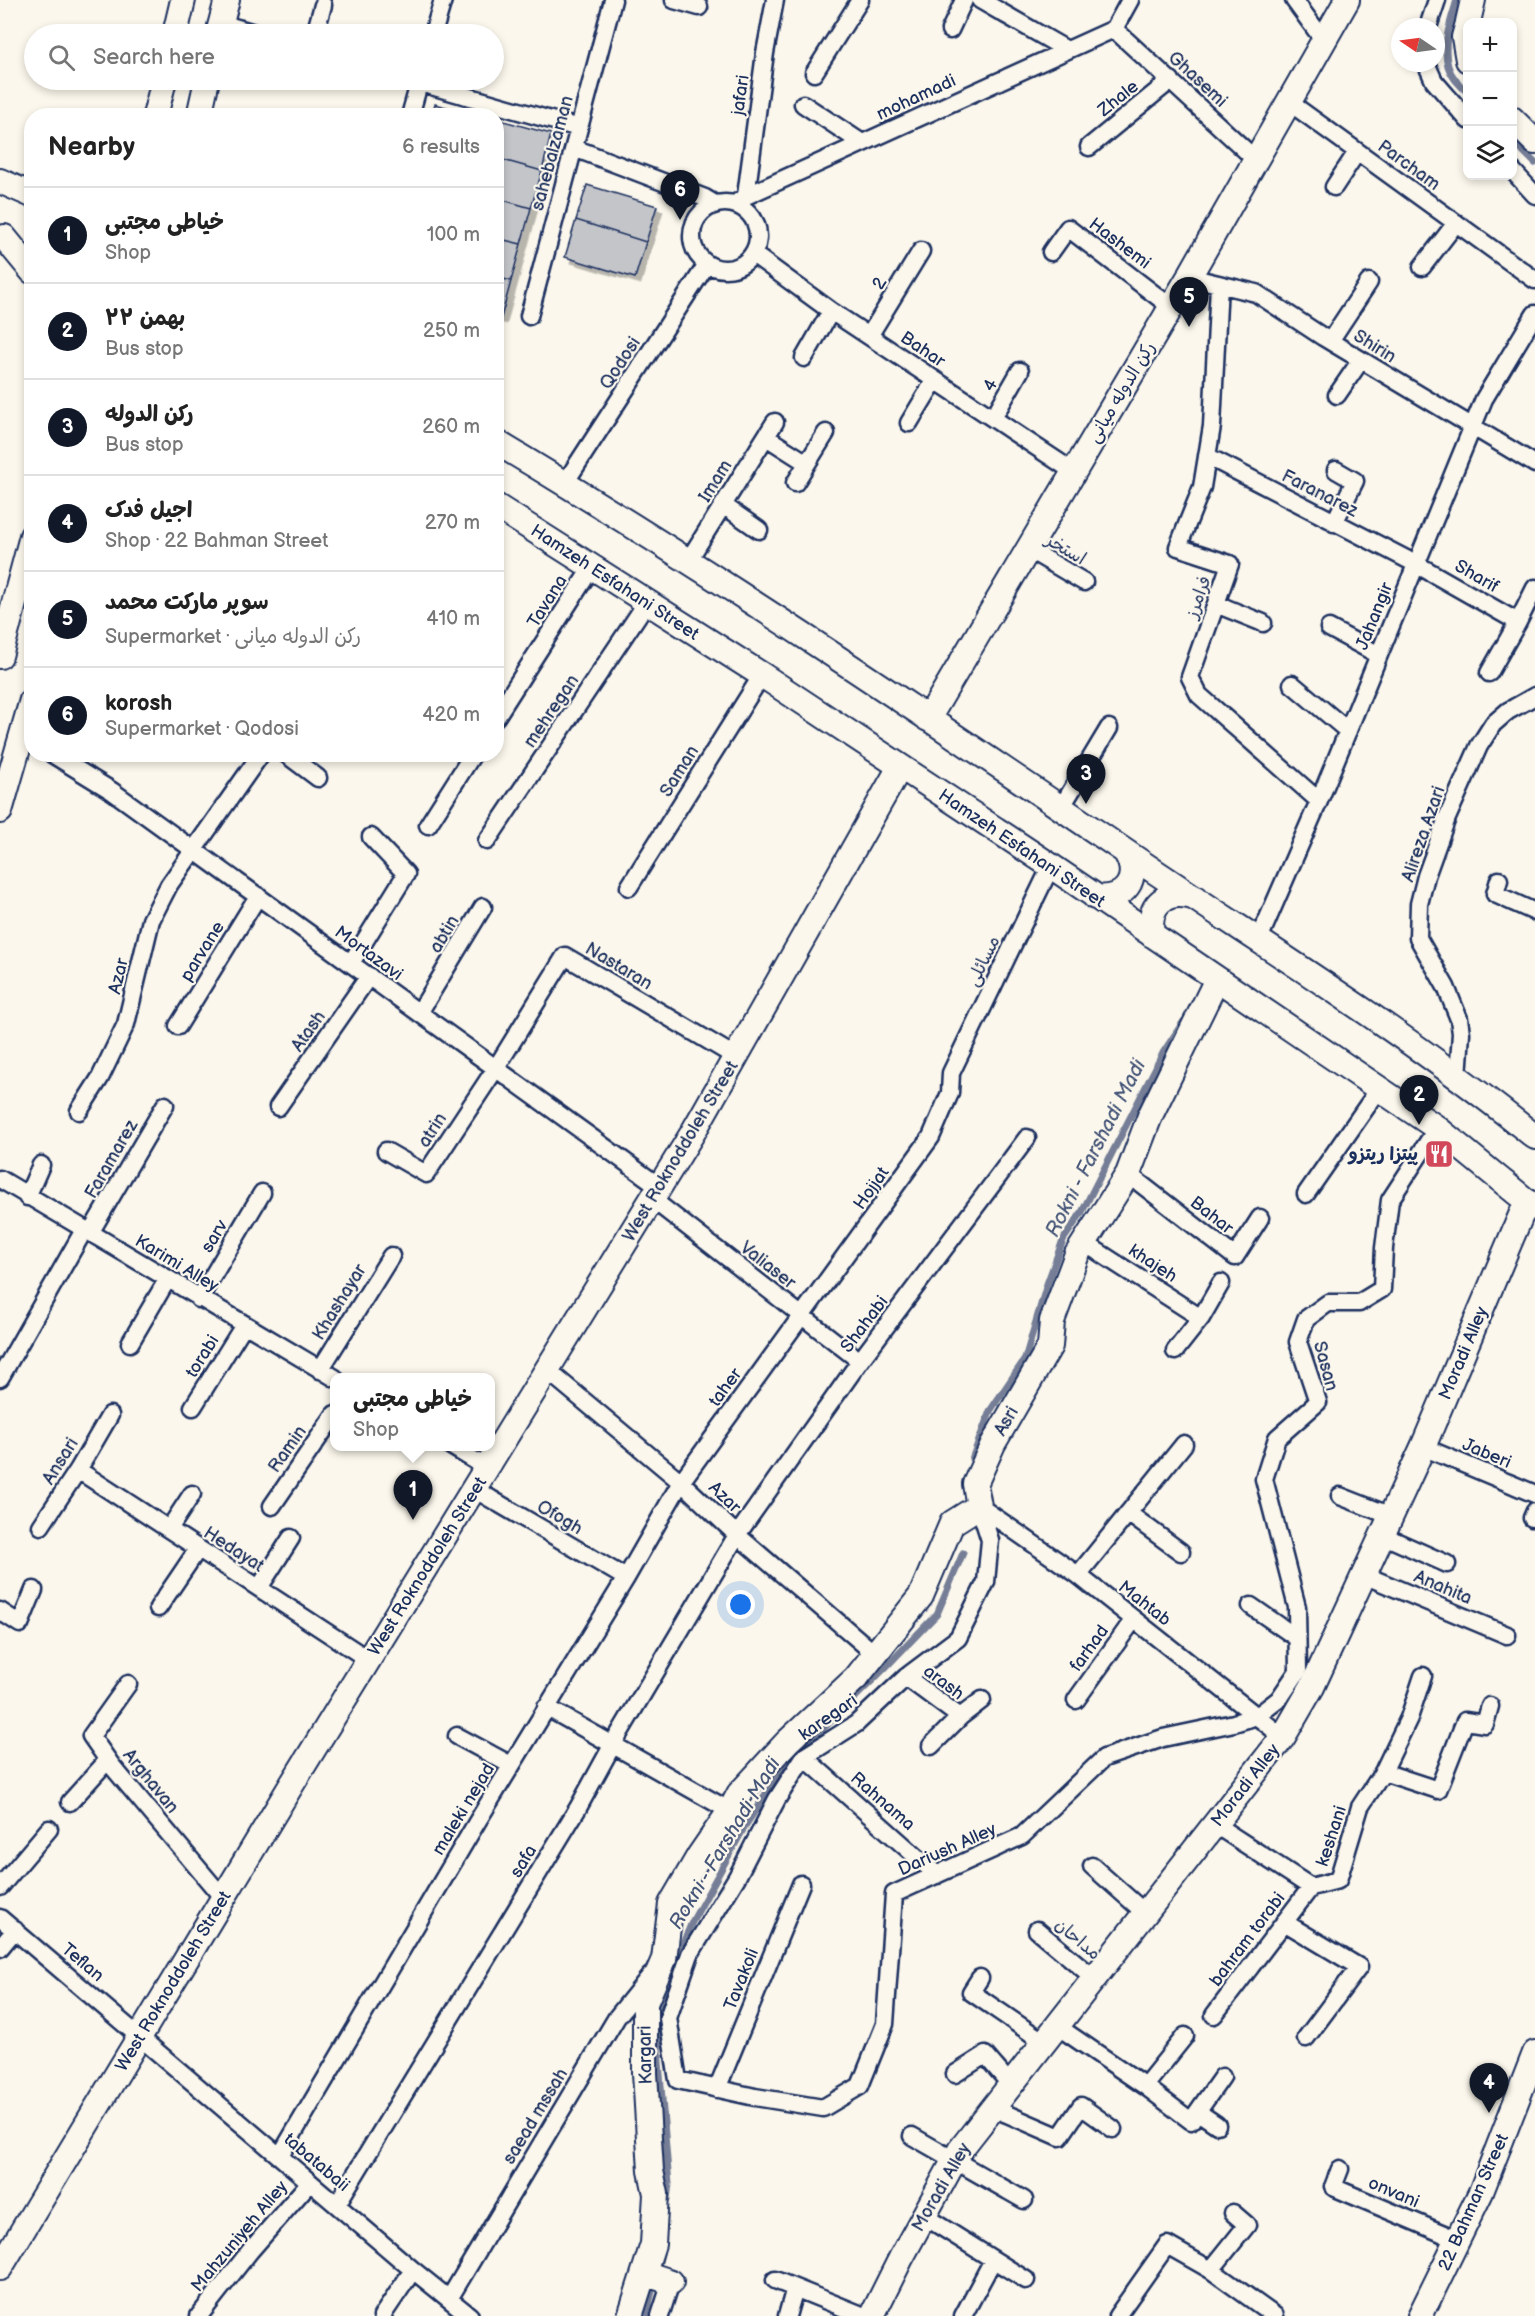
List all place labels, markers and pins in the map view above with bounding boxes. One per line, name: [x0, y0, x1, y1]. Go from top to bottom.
pin: 6: [660, 170, 700, 220]
pin: 5: [1170, 278, 1208, 327]
pin: 3: [1066, 754, 1106, 804]
pin: 2: [1400, 1076, 1438, 1125]
restaurant icon: پیتزا ریتزو: [1423, 1138, 1455, 1170]
place label: پیتزا ریتزو: [1347, 1144, 1419, 1166]
pin: 1: [394, 1470, 432, 1520]
pin: 4: [1470, 2064, 1508, 2113]

